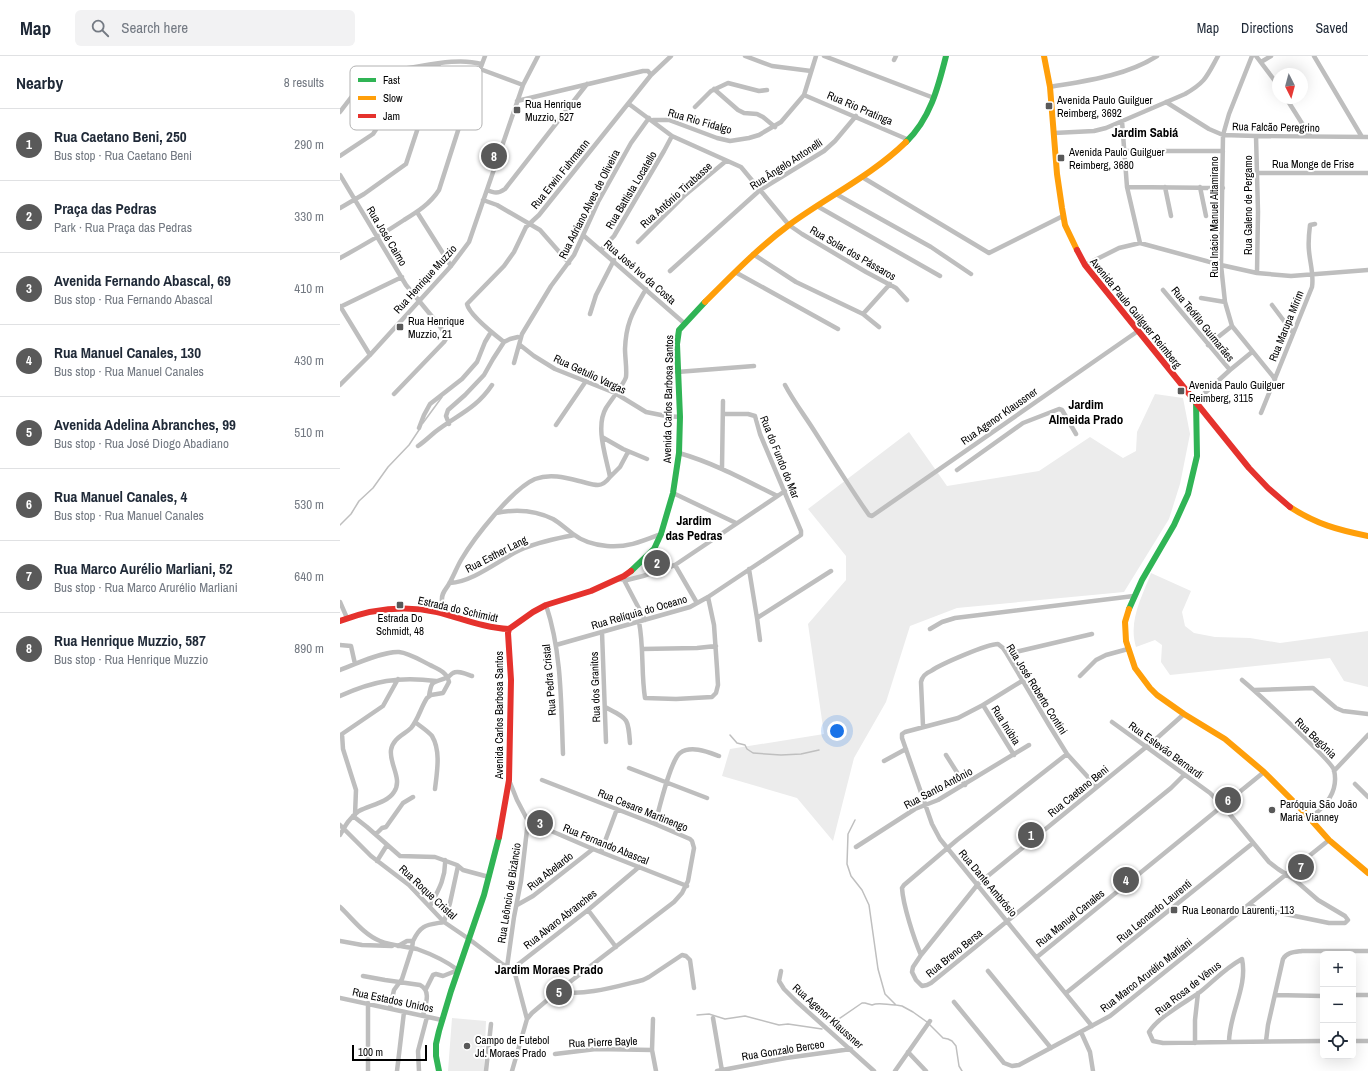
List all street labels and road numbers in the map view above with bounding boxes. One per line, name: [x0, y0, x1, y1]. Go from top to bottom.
street label: Rua Rio Pratinga: [825, 88, 895, 128]
street label: Rua Rio Fidalgo: [666, 105, 734, 137]
street label: Rua Falcão Peregrino: [1232, 119, 1320, 135]
street label: Rua Ângelo Antonelli: [747, 135, 825, 193]
street label: Rua Erwin Fuhrmann: [528, 136, 592, 212]
street label: Rua Adriano Alves de Oliveira: [555, 147, 623, 261]
street label: Rua Battista Locatello: [602, 149, 660, 231]
street label: Rua Galeno de Pergamo: [1241, 155, 1255, 255]
street label: Rua Inácio Manuel Altamirano: [1207, 156, 1221, 278]
street label: Rua Monge de Frise: [1272, 157, 1354, 171]
street label: Rua Antônio Tirabasse: [637, 159, 715, 231]
street label: Rua José Caimo: [364, 204, 410, 268]
street label: Rua Solar dos Pássaros: [807, 223, 899, 284]
street label: Rua José Ivo da Costa: [601, 237, 679, 307]
street label: Rua Henrique Muzzio: [390, 242, 460, 316]
street label: Avenida Paulo Guilguer Reimberg: [1087, 254, 1185, 371]
street label: Rua Teófilo Guimarães: [1168, 284, 1238, 365]
street label: Rua Marupa Mirim: [1265, 289, 1307, 363]
street label: Avenida Carlos Barbosa Santos: [660, 334, 676, 464]
street label: Rua Getulio Vargas: [551, 351, 629, 397]
street label: Rua Agenor Klaussner: [958, 384, 1040, 448]
street label: Rua do Fundo do Mar: [757, 414, 803, 500]
street label: Rua Esther Lang: [463, 532, 529, 576]
street label: Rua Relíquia do Oceano: [589, 592, 689, 632]
street label: Estrada do Schimidt: [417, 593, 500, 625]
street label: Rua José Roberto Contini: [1003, 641, 1071, 737]
street label: Rua Pedra Cristal: [539, 644, 559, 716]
street label: Avenida Carlos Barbosa Santos: [492, 650, 506, 780]
street label: Rua dos Granitos: [587, 651, 603, 723]
street label: Rua Inúbia: [988, 703, 1024, 747]
street label: Rua Begônia: [1292, 715, 1340, 761]
street label: Rua Estevão Bernardi: [1126, 718, 1206, 782]
street label: Rua Caetano Beni: [1045, 762, 1111, 820]
street label: Rua Santo Antônio: [901, 764, 975, 812]
street label: Rua Cesare Martinengo: [596, 785, 690, 835]
street label: Rua Fernando Abascal: [561, 820, 651, 868]
street label: Rua Leôncio de Bizâncio: [494, 842, 524, 944]
street label: Rua Dante Ambrósio: [956, 846, 1020, 920]
street label: Rua Abelardo: [524, 849, 576, 893]
street label: Rua Roque Cristal: [396, 862, 460, 922]
street label: Rua Leonardo Laurenti: [1114, 876, 1194, 946]
street label: Rua Alvaro Abranches: [521, 886, 600, 952]
street label: Rua Manuel Canales: [1033, 886, 1108, 950]
street label: Rua Breno Bersa: [923, 926, 985, 980]
street label: Rua Marco Arurélio Marliani: [1097, 935, 1195, 1015]
street label: Rua Rosa de Vênus: [1152, 957, 1224, 1018]
street label: Rua Agenor Klaussner: [790, 981, 866, 1051]
street label: Rua Estados Unidos: [351, 985, 435, 1016]
street label: Rua Pierre Bayle: [568, 1034, 638, 1050]
street label: Rua Gonzalo Berceo: [741, 1037, 825, 1063]

